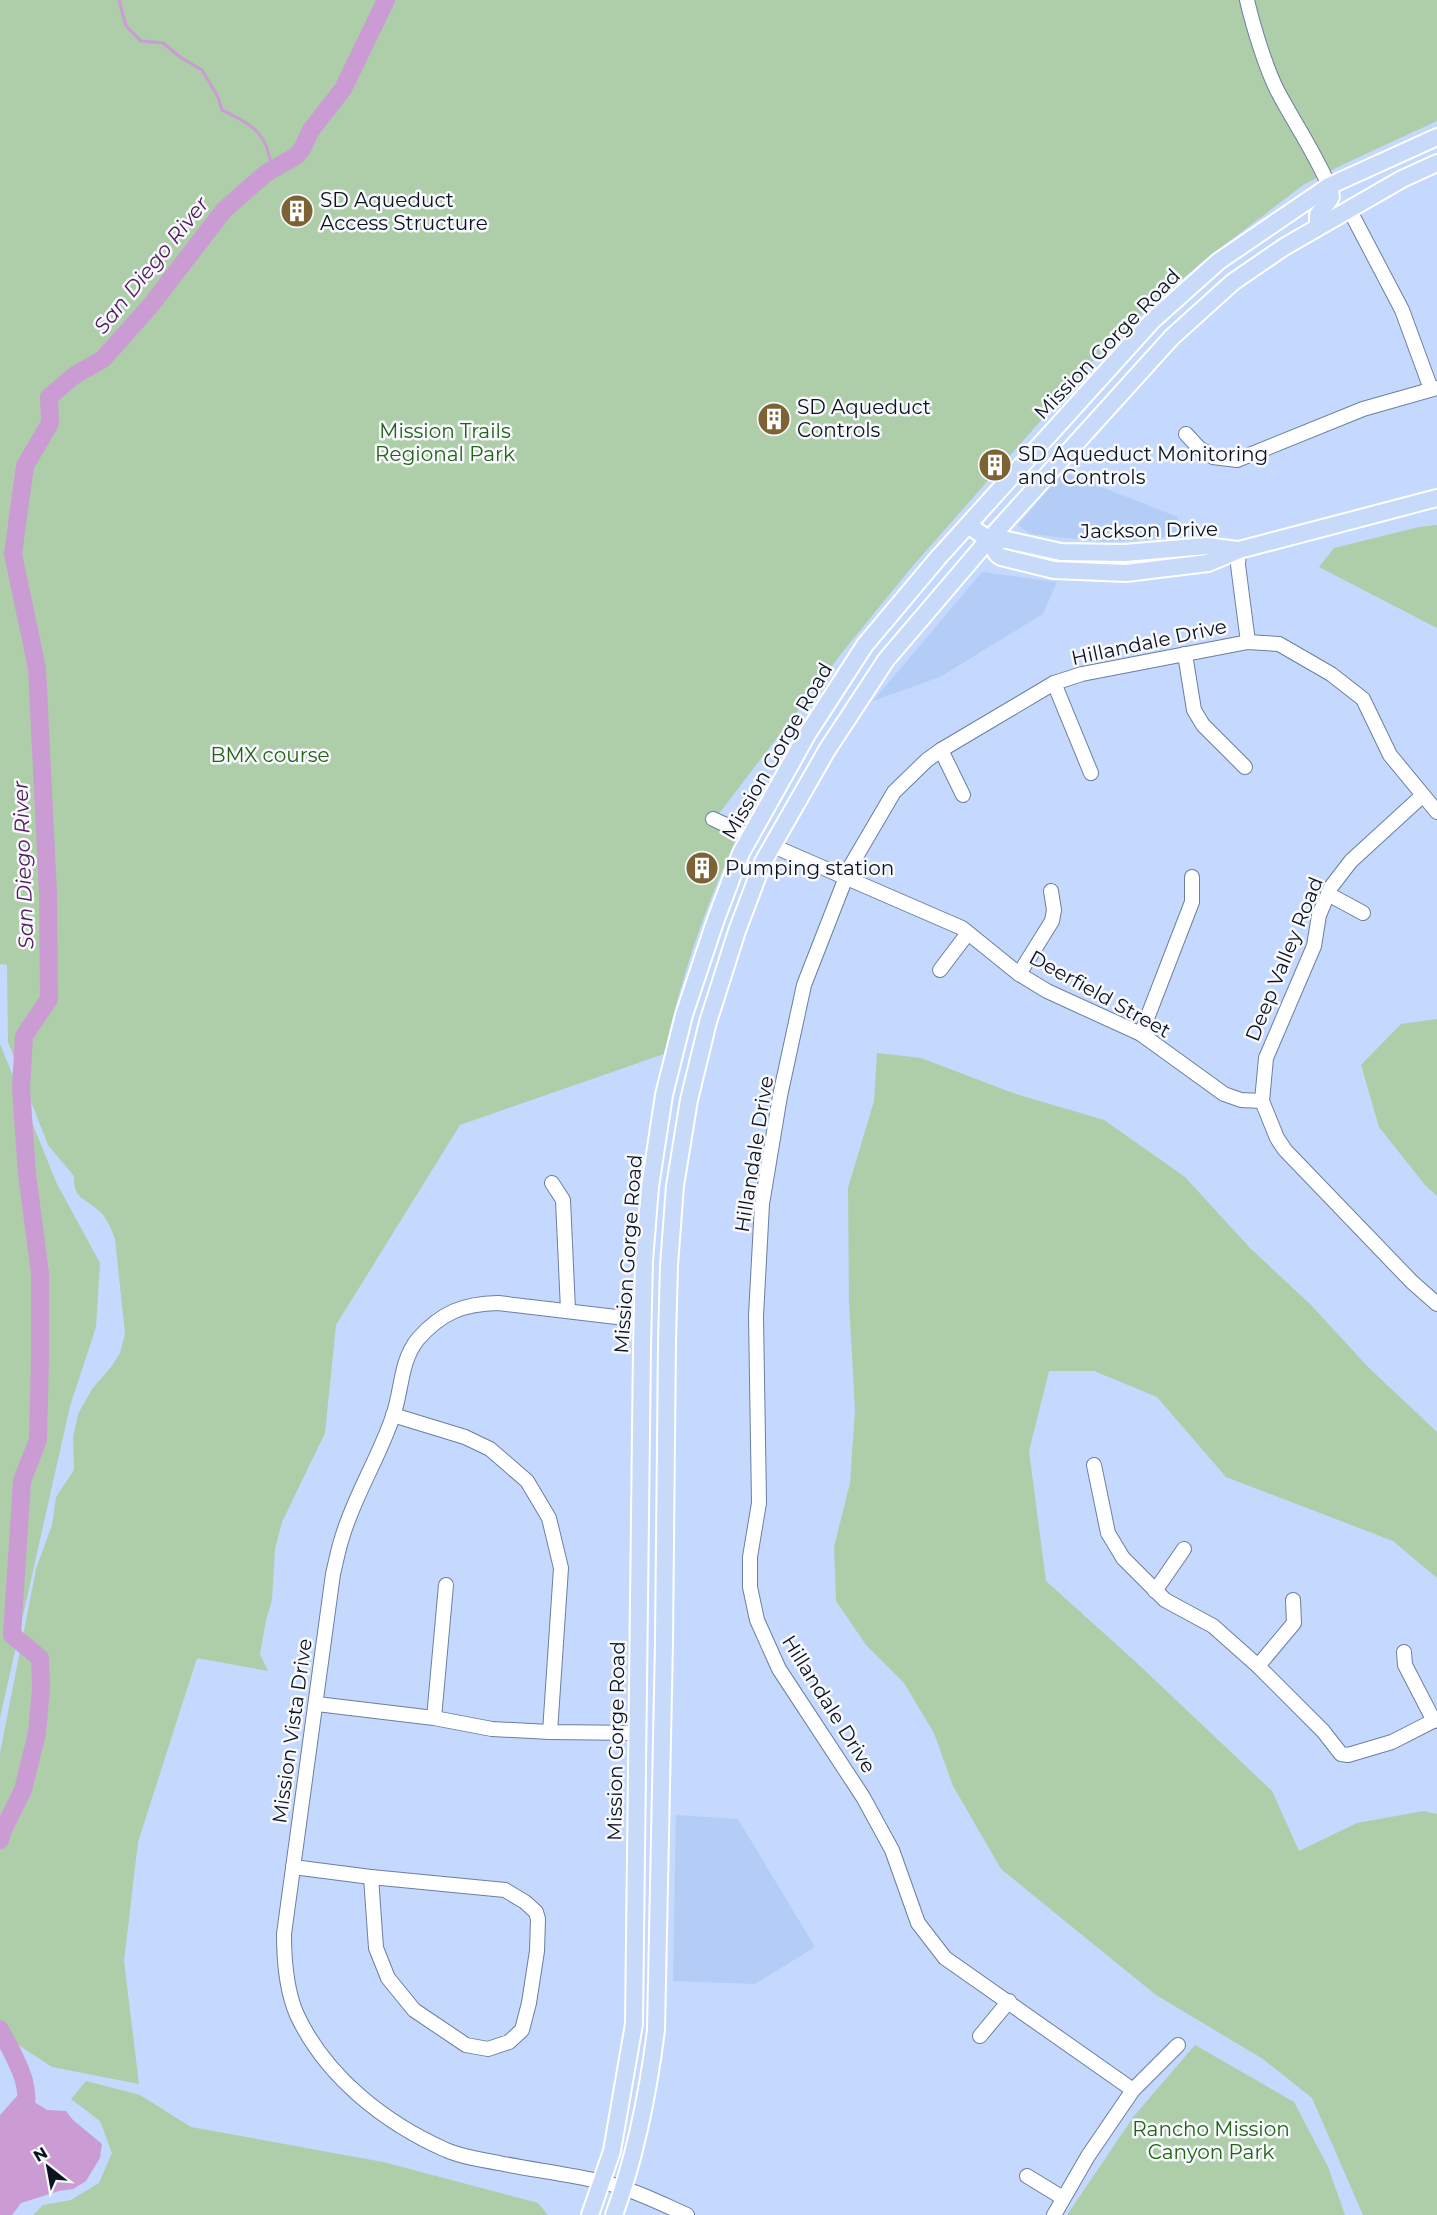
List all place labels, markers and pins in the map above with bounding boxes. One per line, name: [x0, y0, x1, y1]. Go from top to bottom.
place label: SD Aqueduct Access Structure: [320, 188, 488, 235]
building icon: SD Aqueduct Access Structure: [279, 193, 315, 229]
place label: SD Aqueduct Controls: [797, 395, 931, 442]
building icon: SD Aqueduct Controls: [756, 401, 792, 437]
place label: SD Aqueduct Monitoring and Controls: [1018, 442, 1268, 489]
building icon: SD Aqueduct Monitoring and Controls: [977, 447, 1013, 483]
building icon: Pumping station: [684, 850, 720, 886]
place label: Pumping station: [725, 856, 894, 880]

